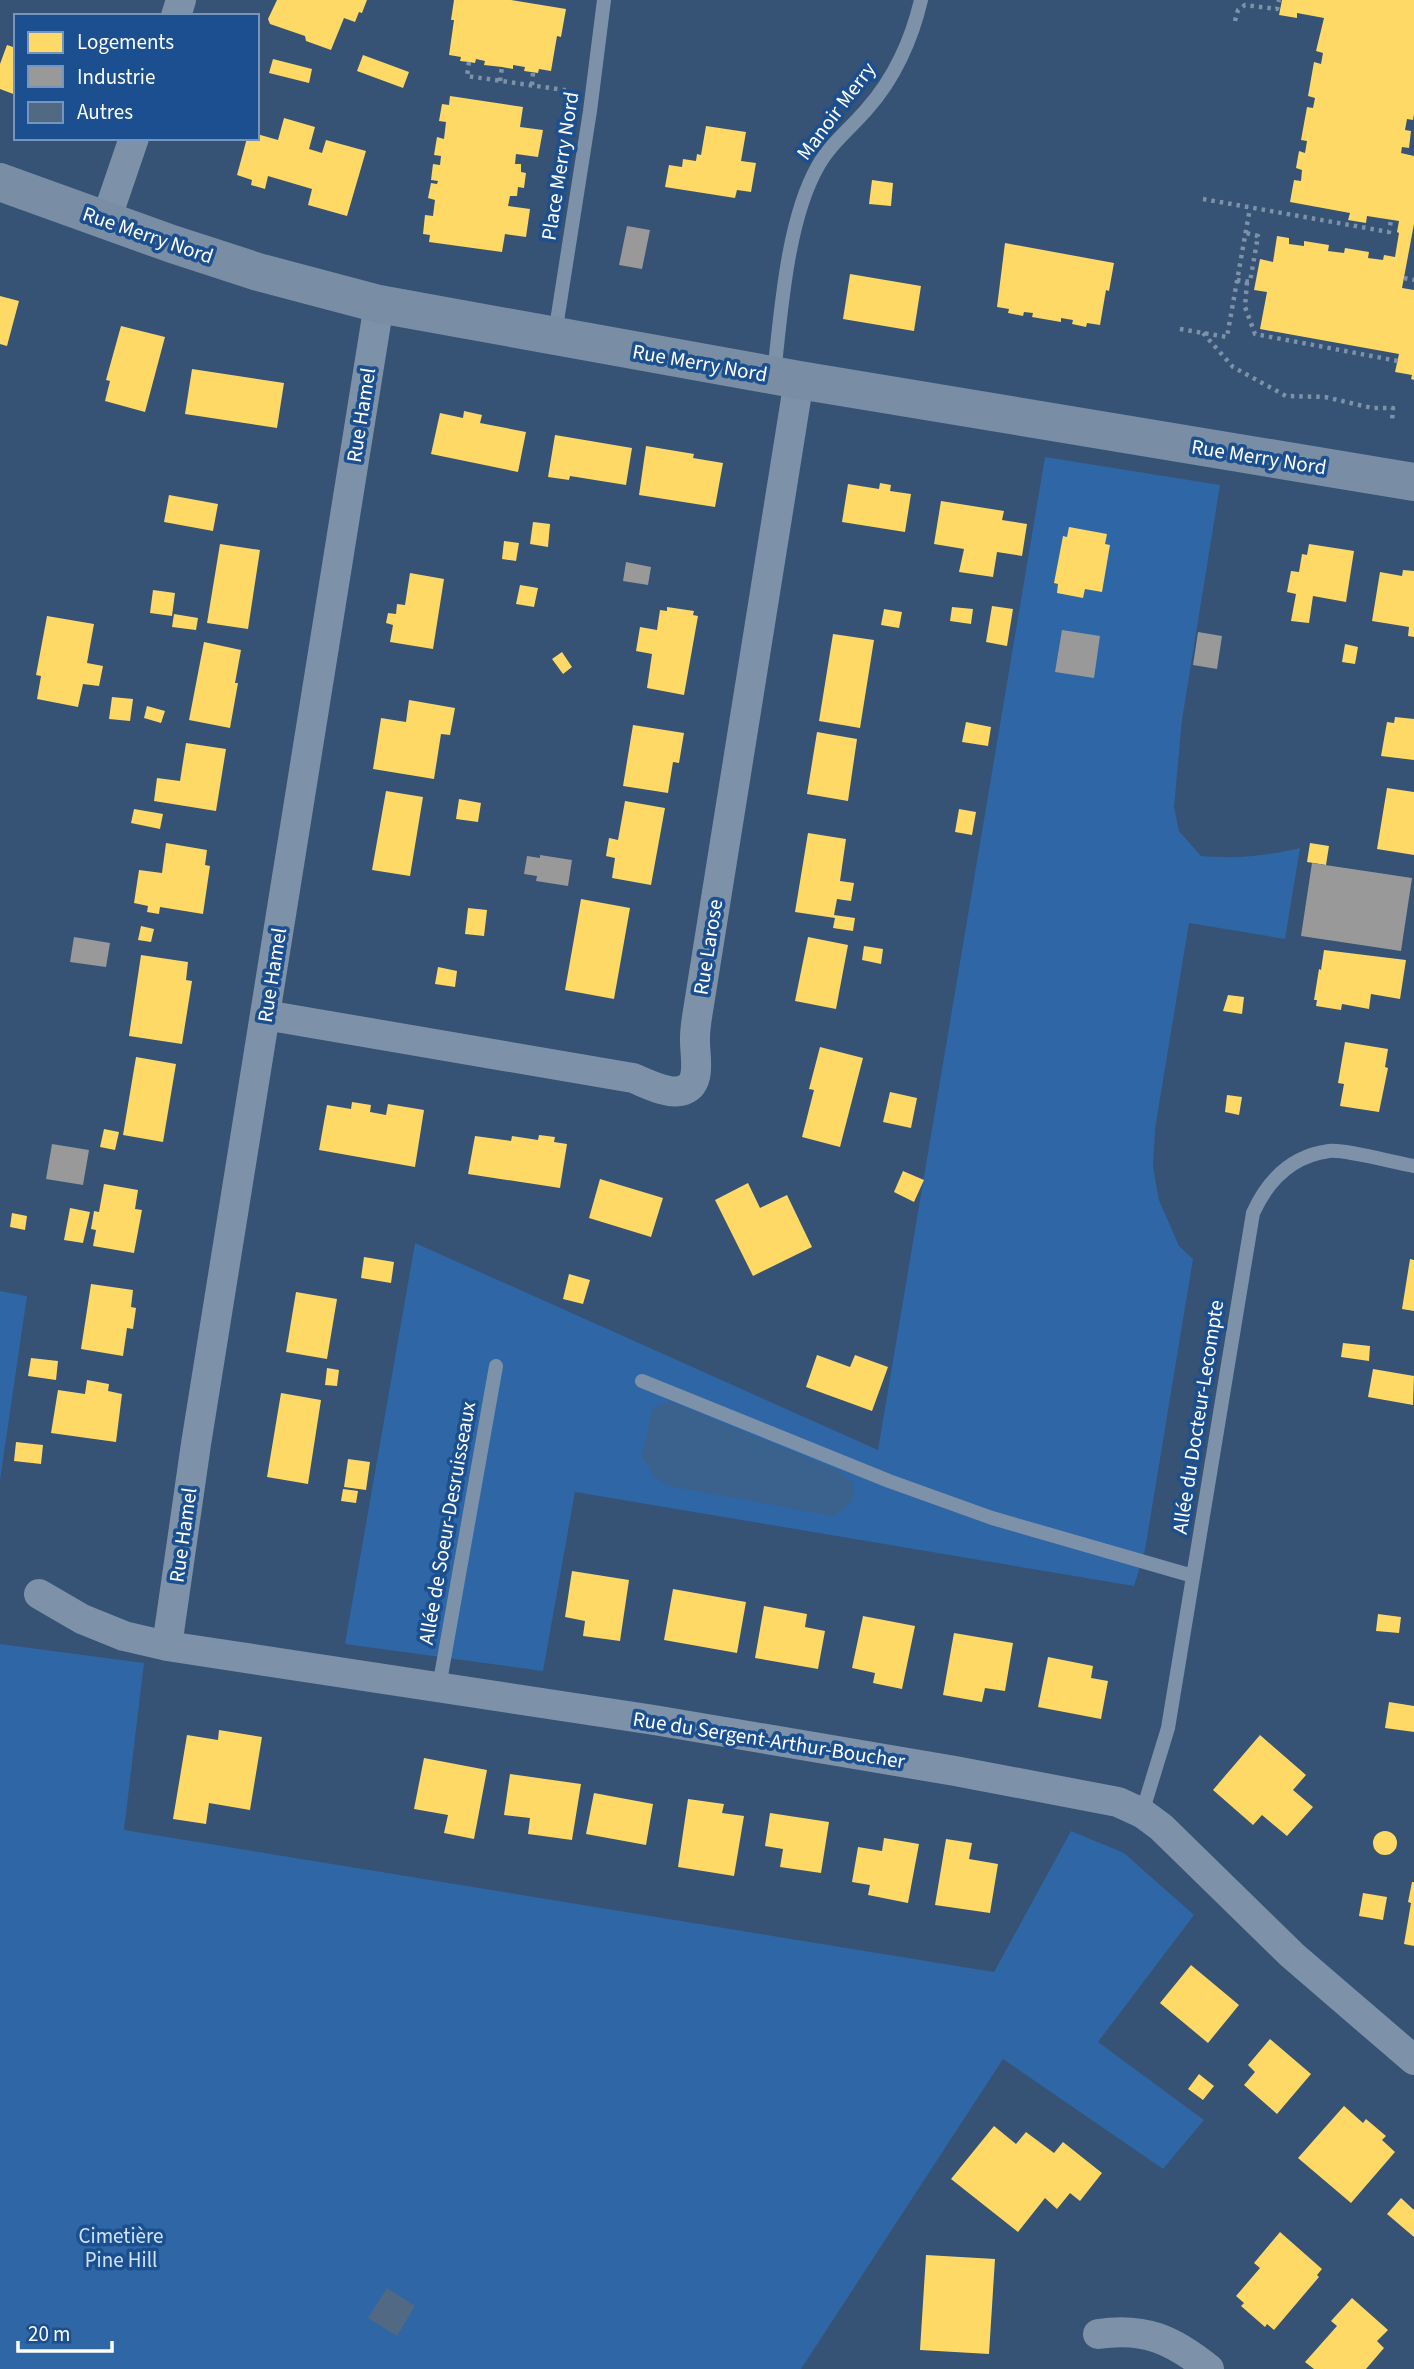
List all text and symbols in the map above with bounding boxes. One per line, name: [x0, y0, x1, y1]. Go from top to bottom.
legend: [14, 14, 259, 140]
text: Logements: [77, 27, 174, 57]
street label: Manoir Merry: [789, 56, 883, 166]
text: Industrie: [77, 62, 155, 92]
street label: Place Merry Nord: [533, 90, 587, 242]
text: Autres: [77, 97, 133, 127]
street label: Rue Merry Nord: [79, 199, 217, 271]
street label: Rue Merry Nord: [630, 336, 770, 390]
street label: Rue Hamel: [339, 366, 383, 464]
street label: Rue Merry Nord: [1189, 432, 1329, 482]
street label: Rue Larose: [686, 897, 730, 997]
street label: Rue Hamel: [250, 926, 294, 1024]
street label: Allée du Docteur-Lecompte: [1165, 1298, 1231, 1536]
street label: Allée de Soeur-Desruisseaux: [411, 1399, 483, 1647]
street label: Rue Hamel: [162, 1486, 204, 1584]
street label: Rue du Sergent-Arthur-Boucher: [631, 1704, 908, 1776]
park label: Cimetière Pine Hill: [79, 2221, 163, 2275]
scale bar: [18, 2310, 112, 2354]
text: 20 m: [28, 2319, 70, 2349]

